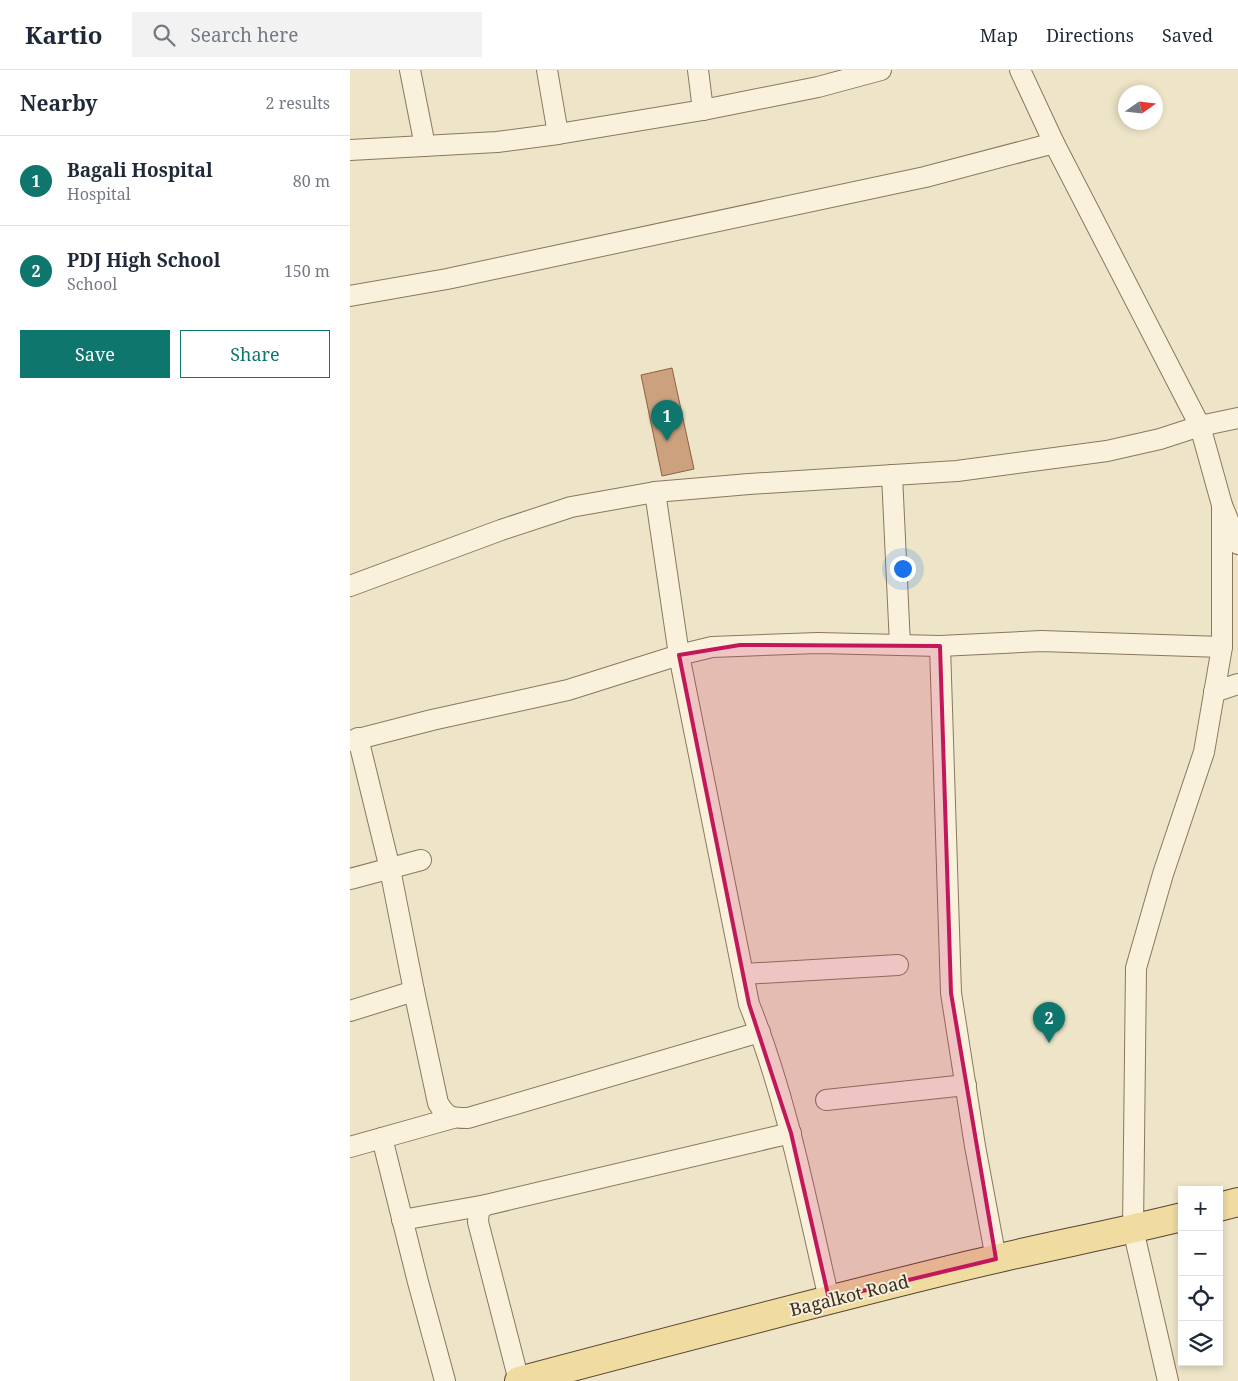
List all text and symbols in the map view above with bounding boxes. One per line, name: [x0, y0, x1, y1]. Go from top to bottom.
search box: [132, 12, 482, 57]
text: Kartio: [25, 18, 102, 51]
icon: search: [150, 21, 178, 49]
text: Search here: [190, 22, 298, 48]
text: Map: [980, 23, 1018, 47]
text: Directions: [1046, 23, 1134, 47]
text: Saved: [1162, 23, 1213, 47]
north arrow: [1118, 85, 1163, 130]
text: Nearby: [20, 89, 98, 117]
text: 2 results: [266, 92, 330, 114]
text: Bagali Hospital: [67, 157, 213, 183]
text: 1: [31, 170, 41, 192]
text: 80 m: [293, 170, 330, 192]
text: Hospital: [67, 183, 131, 205]
text: PDJ High School: [67, 247, 220, 273]
text: 2: [31, 260, 41, 282]
text: 150 m: [284, 260, 330, 282]
text: School: [67, 273, 117, 295]
button: Save: [20, 330, 170, 378]
button: Share: [180, 330, 330, 378]
pin: 1: [651, 400, 683, 441]
your location: [890, 556, 916, 582]
pin: 2: [1033, 1002, 1065, 1043]
map controls: [1178, 1186, 1223, 1366]
button: +: [1178, 1186, 1223, 1231]
button: −: [1178, 1231, 1223, 1276]
street label: Bagalkot Road: [787, 1269, 911, 1321]
button: locate: [1178, 1276, 1223, 1321]
button: layers: [1178, 1321, 1223, 1366]

